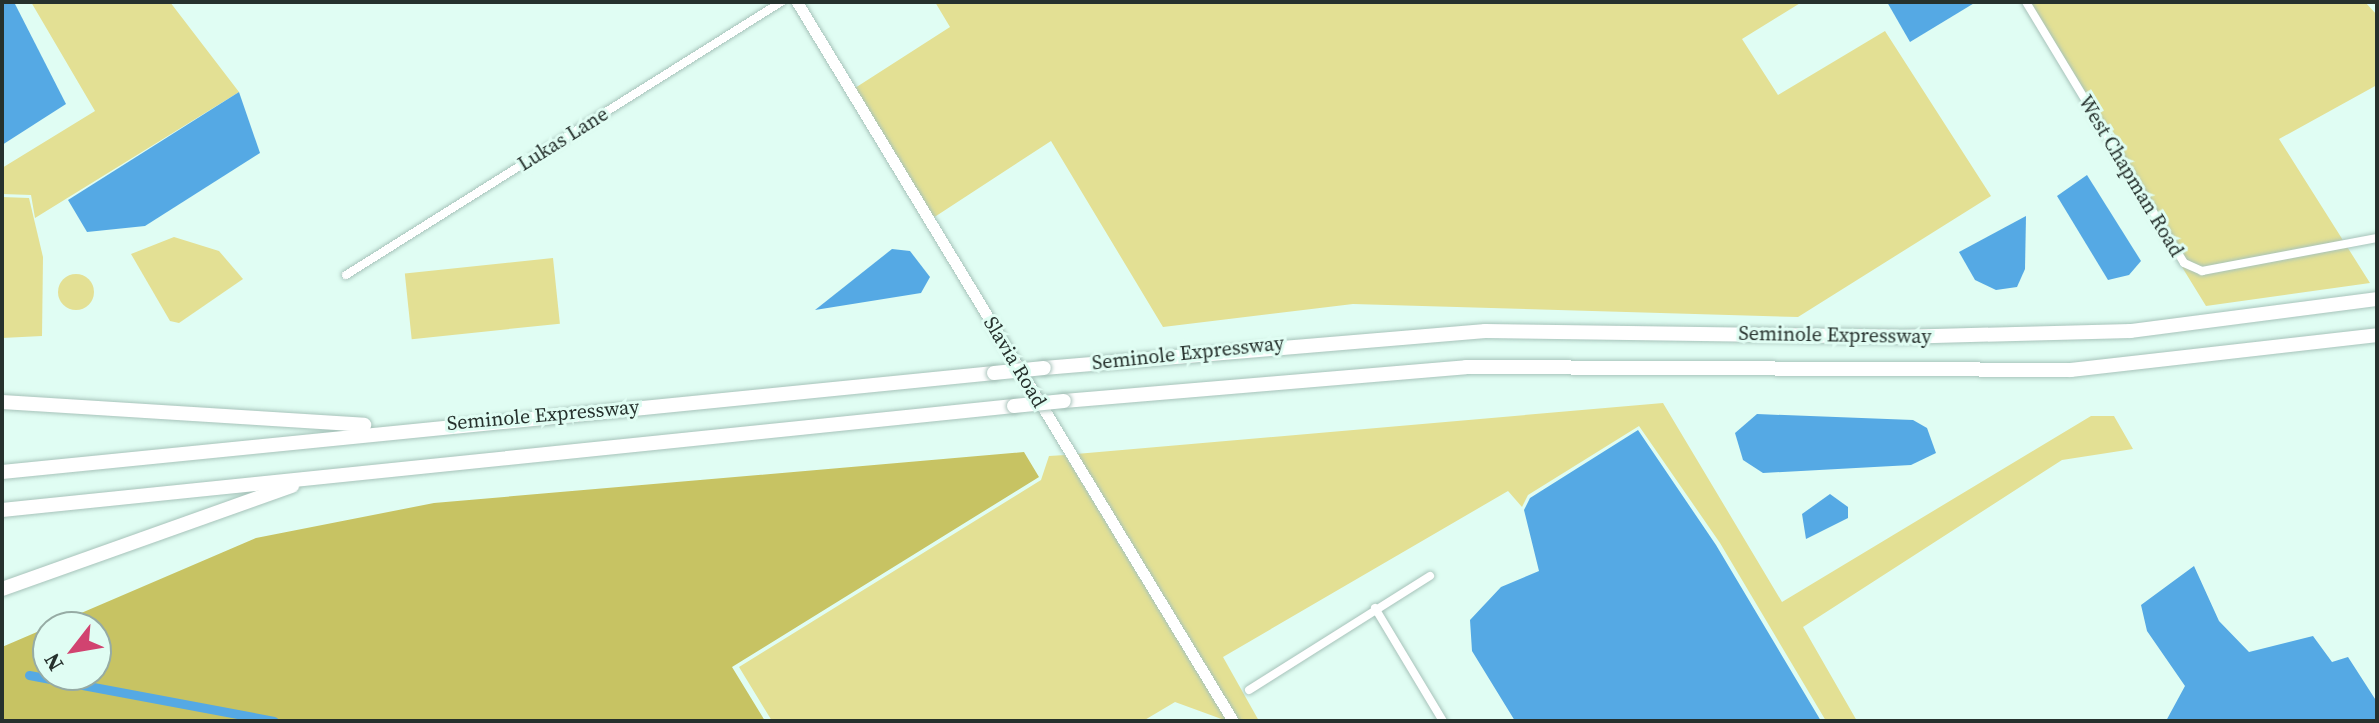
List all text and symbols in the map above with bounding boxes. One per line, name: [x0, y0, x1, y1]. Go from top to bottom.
street label: West Chapman Road: [2073, 91, 2189, 261]
street label: Lukas Lane: [513, 102, 613, 176]
street label: Slavia Road: [978, 312, 1052, 412]
street label: Seminole Expressway: [1738, 321, 1932, 349]
street label: Seminole Expressway: [1091, 331, 1285, 375]
street label: Seminole Expressway: [446, 395, 640, 435]
north arrow: [32, 611, 112, 691]
text: N: [36, 648, 70, 677]

